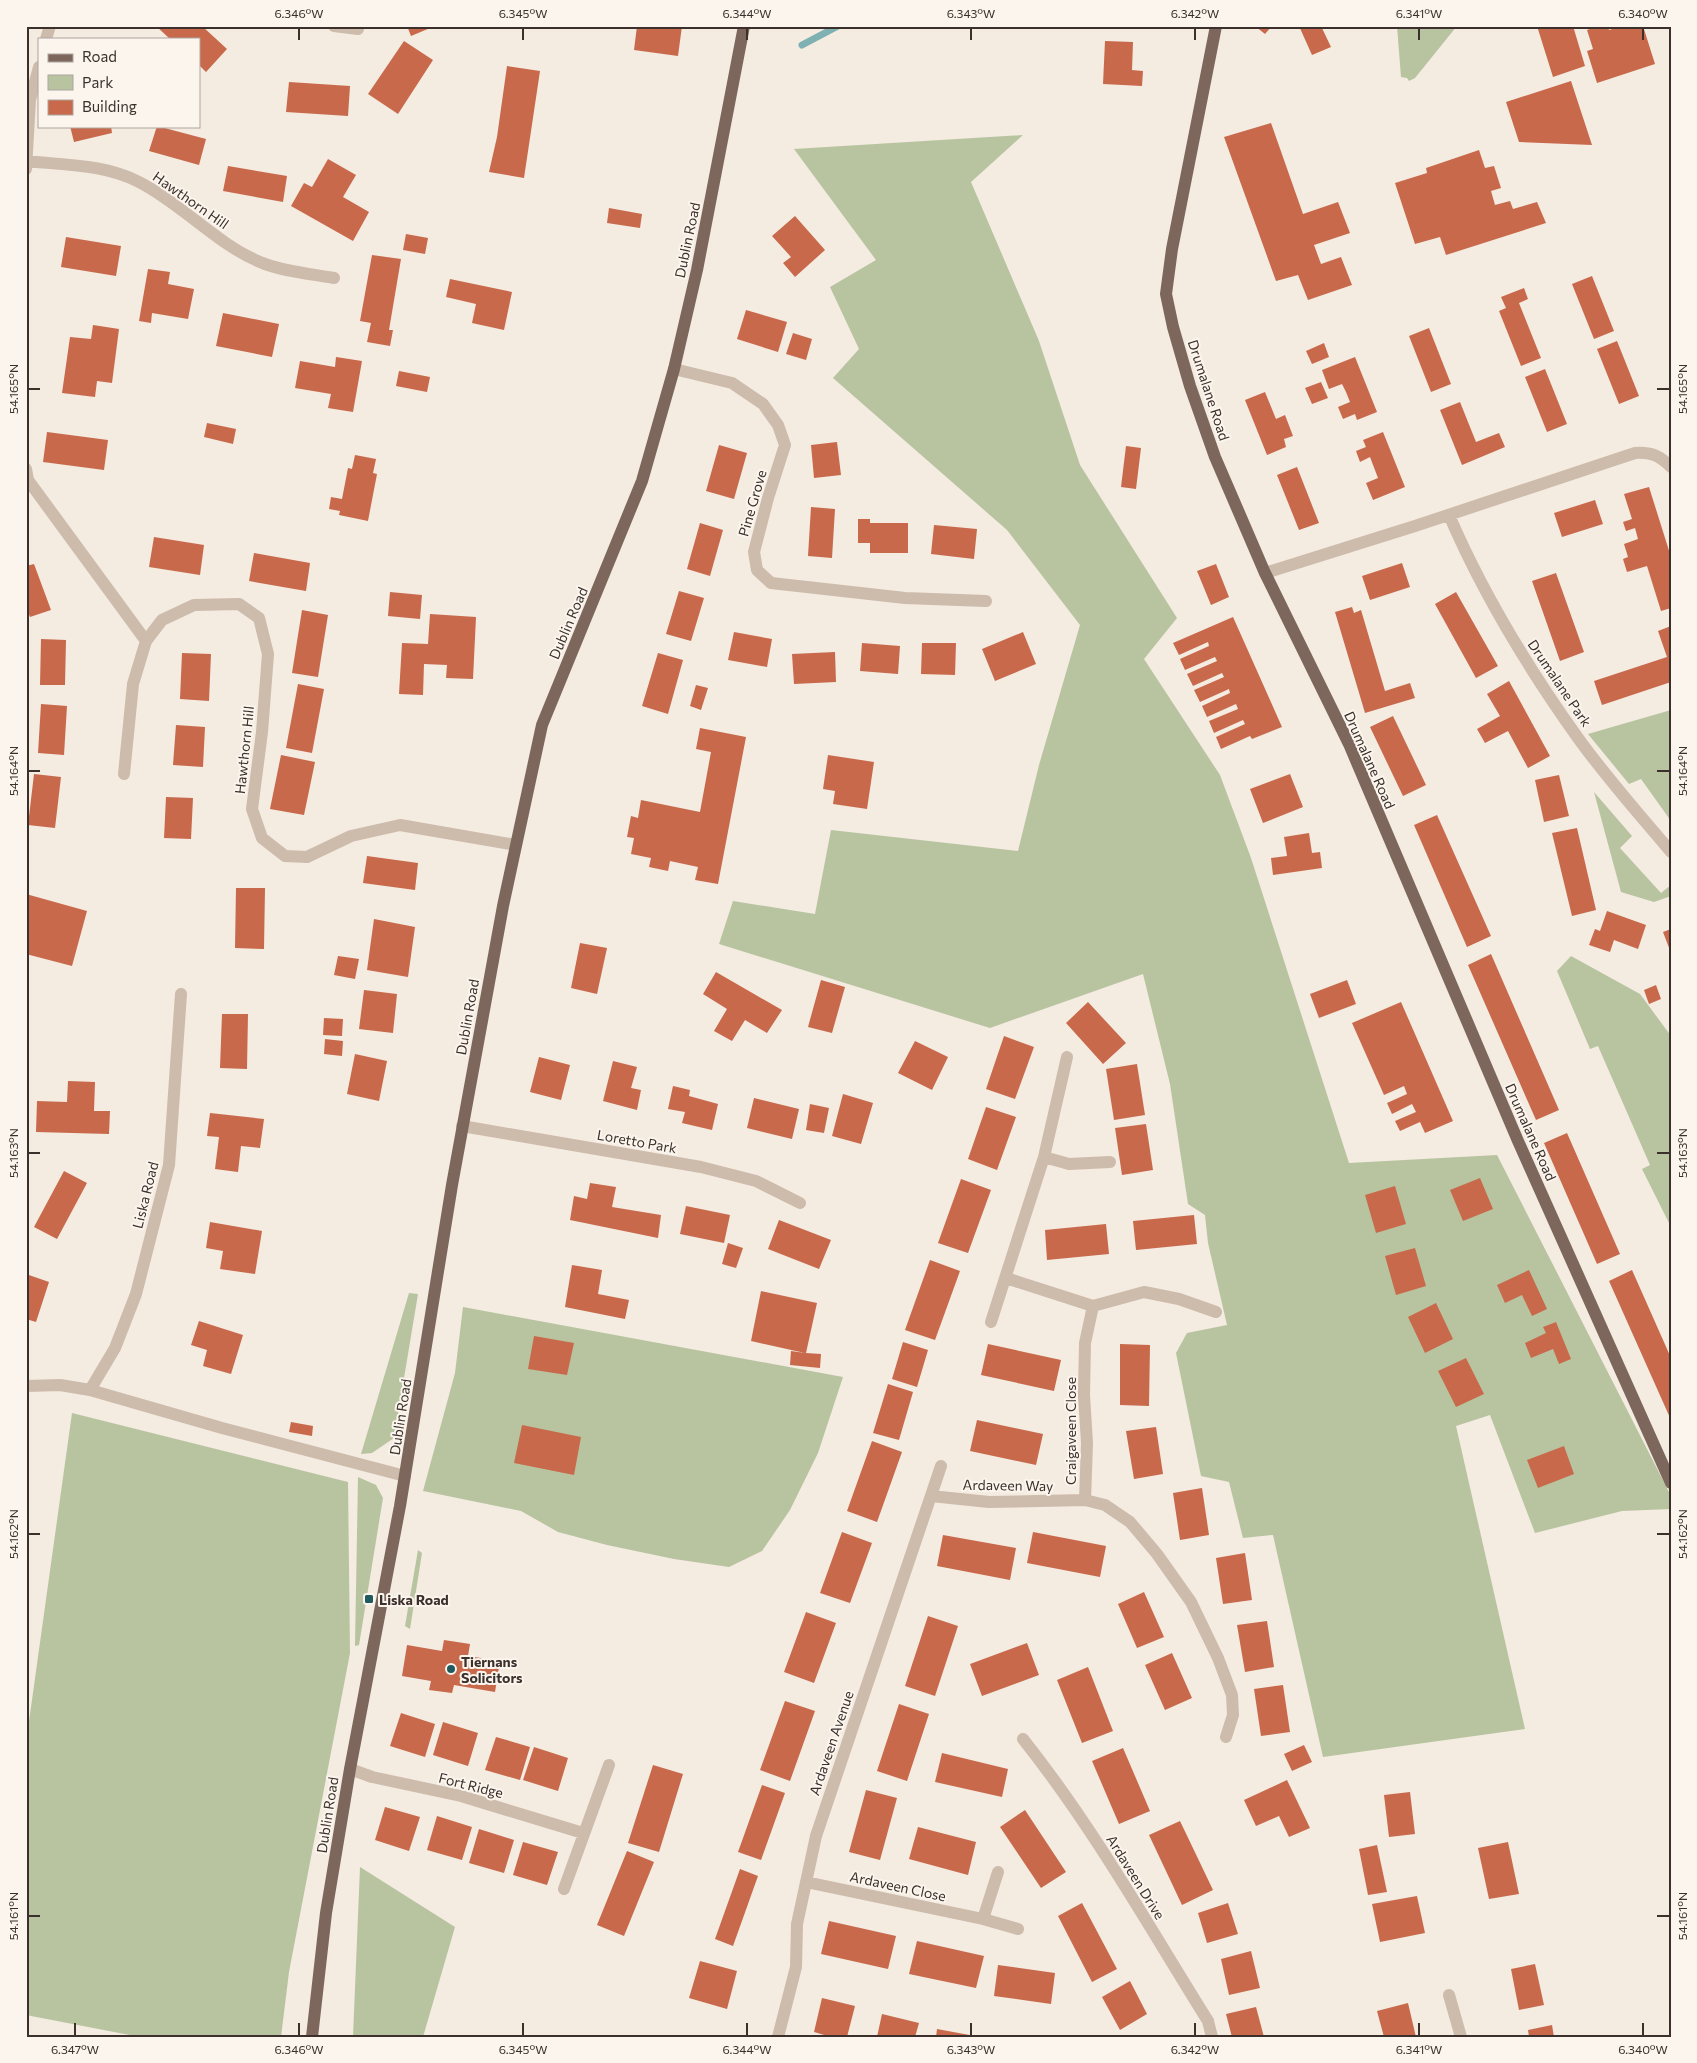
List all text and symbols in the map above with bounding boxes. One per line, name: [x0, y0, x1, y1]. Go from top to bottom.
text: 6.346°W: [274, 6, 324, 20]
text: 6.345°W: [499, 6, 547, 20]
text: 6.344°W: [722, 6, 772, 20]
text: 6.343°W: [947, 6, 995, 20]
text: 6.342°W: [1171, 6, 1219, 20]
text: 6.341°W: [1396, 6, 1442, 20]
text: 6.340°W: [1618, 6, 1668, 20]
legend: [38, 38, 200, 128]
text: Road: [82, 47, 117, 65]
text: Park: [82, 73, 113, 91]
text: Building: [82, 97, 137, 115]
street label: Hawthorn Hill: [150, 168, 232, 232]
street label: Dublin Road: [671, 201, 703, 279]
street label: Drumalane Road: [1185, 337, 1233, 443]
text: 54.165°N: [6, 364, 20, 414]
text: 54.165°N: [1675, 364, 1689, 414]
street label: Pine Grove: [734, 468, 770, 538]
street label: Dublin Road: [545, 584, 591, 662]
street label: Drumalane Park: [1525, 636, 1596, 730]
street label: Hawthorn Hill: [231, 705, 257, 795]
street label: Drumalane Road: [1341, 709, 1399, 811]
text: 54.164°N: [6, 746, 20, 796]
text: 54.164°N: [1675, 746, 1689, 796]
street label: Dublin Road: [452, 978, 482, 1056]
street label: Drumalane Road: [1502, 1081, 1560, 1183]
street label: Loretto Park: [596, 1126, 679, 1156]
text: 54.163°N: [6, 1128, 20, 1178]
text: 54.163°N: [1675, 1128, 1689, 1178]
street label: Liska Road: [128, 1160, 162, 1230]
street label: Craigaveen Close: [1062, 1377, 1079, 1485]
street label: Dublin Road: [386, 1378, 414, 1456]
street label: Ardaveen Way: [963, 1476, 1053, 1494]
text: 54.162°N: [6, 1509, 20, 1559]
text: 54.162°N: [1675, 1509, 1689, 1559]
place label: Liska Road: [379, 1591, 449, 1608]
marker: Liska Road: [363, 1593, 375, 1605]
place label: Tiernans Solicitors: [461, 1653, 523, 1686]
marker: Tiernans Solicitors: [445, 1663, 457, 1675]
street label: Ardaveen Avenue: [805, 1689, 857, 1797]
street label: Fort Ridge: [437, 1769, 505, 1801]
street label: Dublin Road: [313, 1776, 341, 1854]
street label: Ardaveen Drive: [1103, 1832, 1169, 1922]
street label: Ardaveen Close: [848, 1868, 948, 1904]
text: 54.161°N: [6, 1892, 20, 1940]
text: 54.161°N: [1675, 1892, 1689, 1940]
text: 6.347°W: [51, 2042, 99, 2056]
text: 6.346°W: [274, 2042, 324, 2056]
text: 6.345°W: [499, 2042, 547, 2056]
text: 6.344°W: [722, 2042, 772, 2056]
text: 6.343°W: [947, 2042, 995, 2056]
text: 6.342°W: [1171, 2042, 1219, 2056]
text: 6.341°W: [1396, 2042, 1442, 2056]
text: 6.340°W: [1618, 2042, 1668, 2056]

